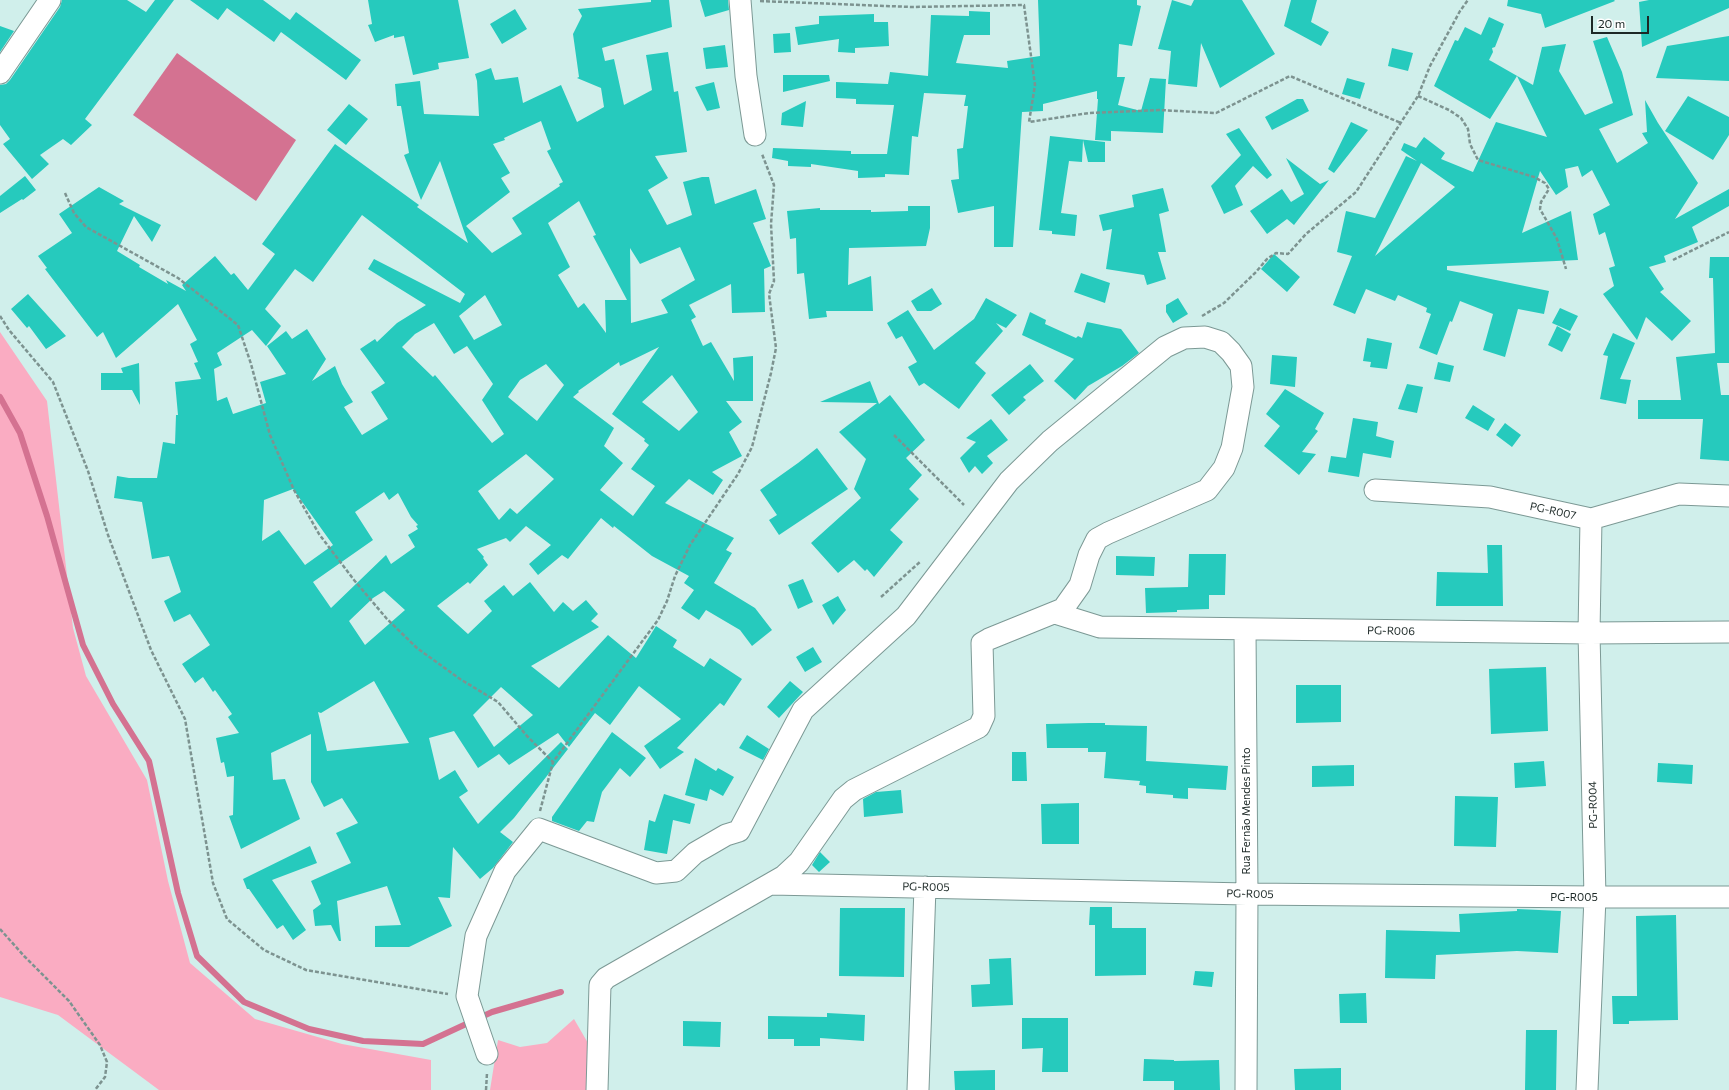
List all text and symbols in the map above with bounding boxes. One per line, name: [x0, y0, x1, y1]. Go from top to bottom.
scale bar: [1593, 8, 1651, 34]
text: 20 m: [1598, 16, 1625, 30]
street label: PG-R007: [1529, 500, 1577, 522]
street label: PG-R006: [1367, 624, 1415, 638]
street label: Rua Fernão Mendes Pinto: [1239, 747, 1253, 875]
street label: PG-R004: [1586, 781, 1600, 829]
street label: PG-R005: [902, 880, 950, 894]
street label: PG-R005: [1226, 887, 1274, 901]
street label: PG-R005: [1550, 890, 1598, 904]

